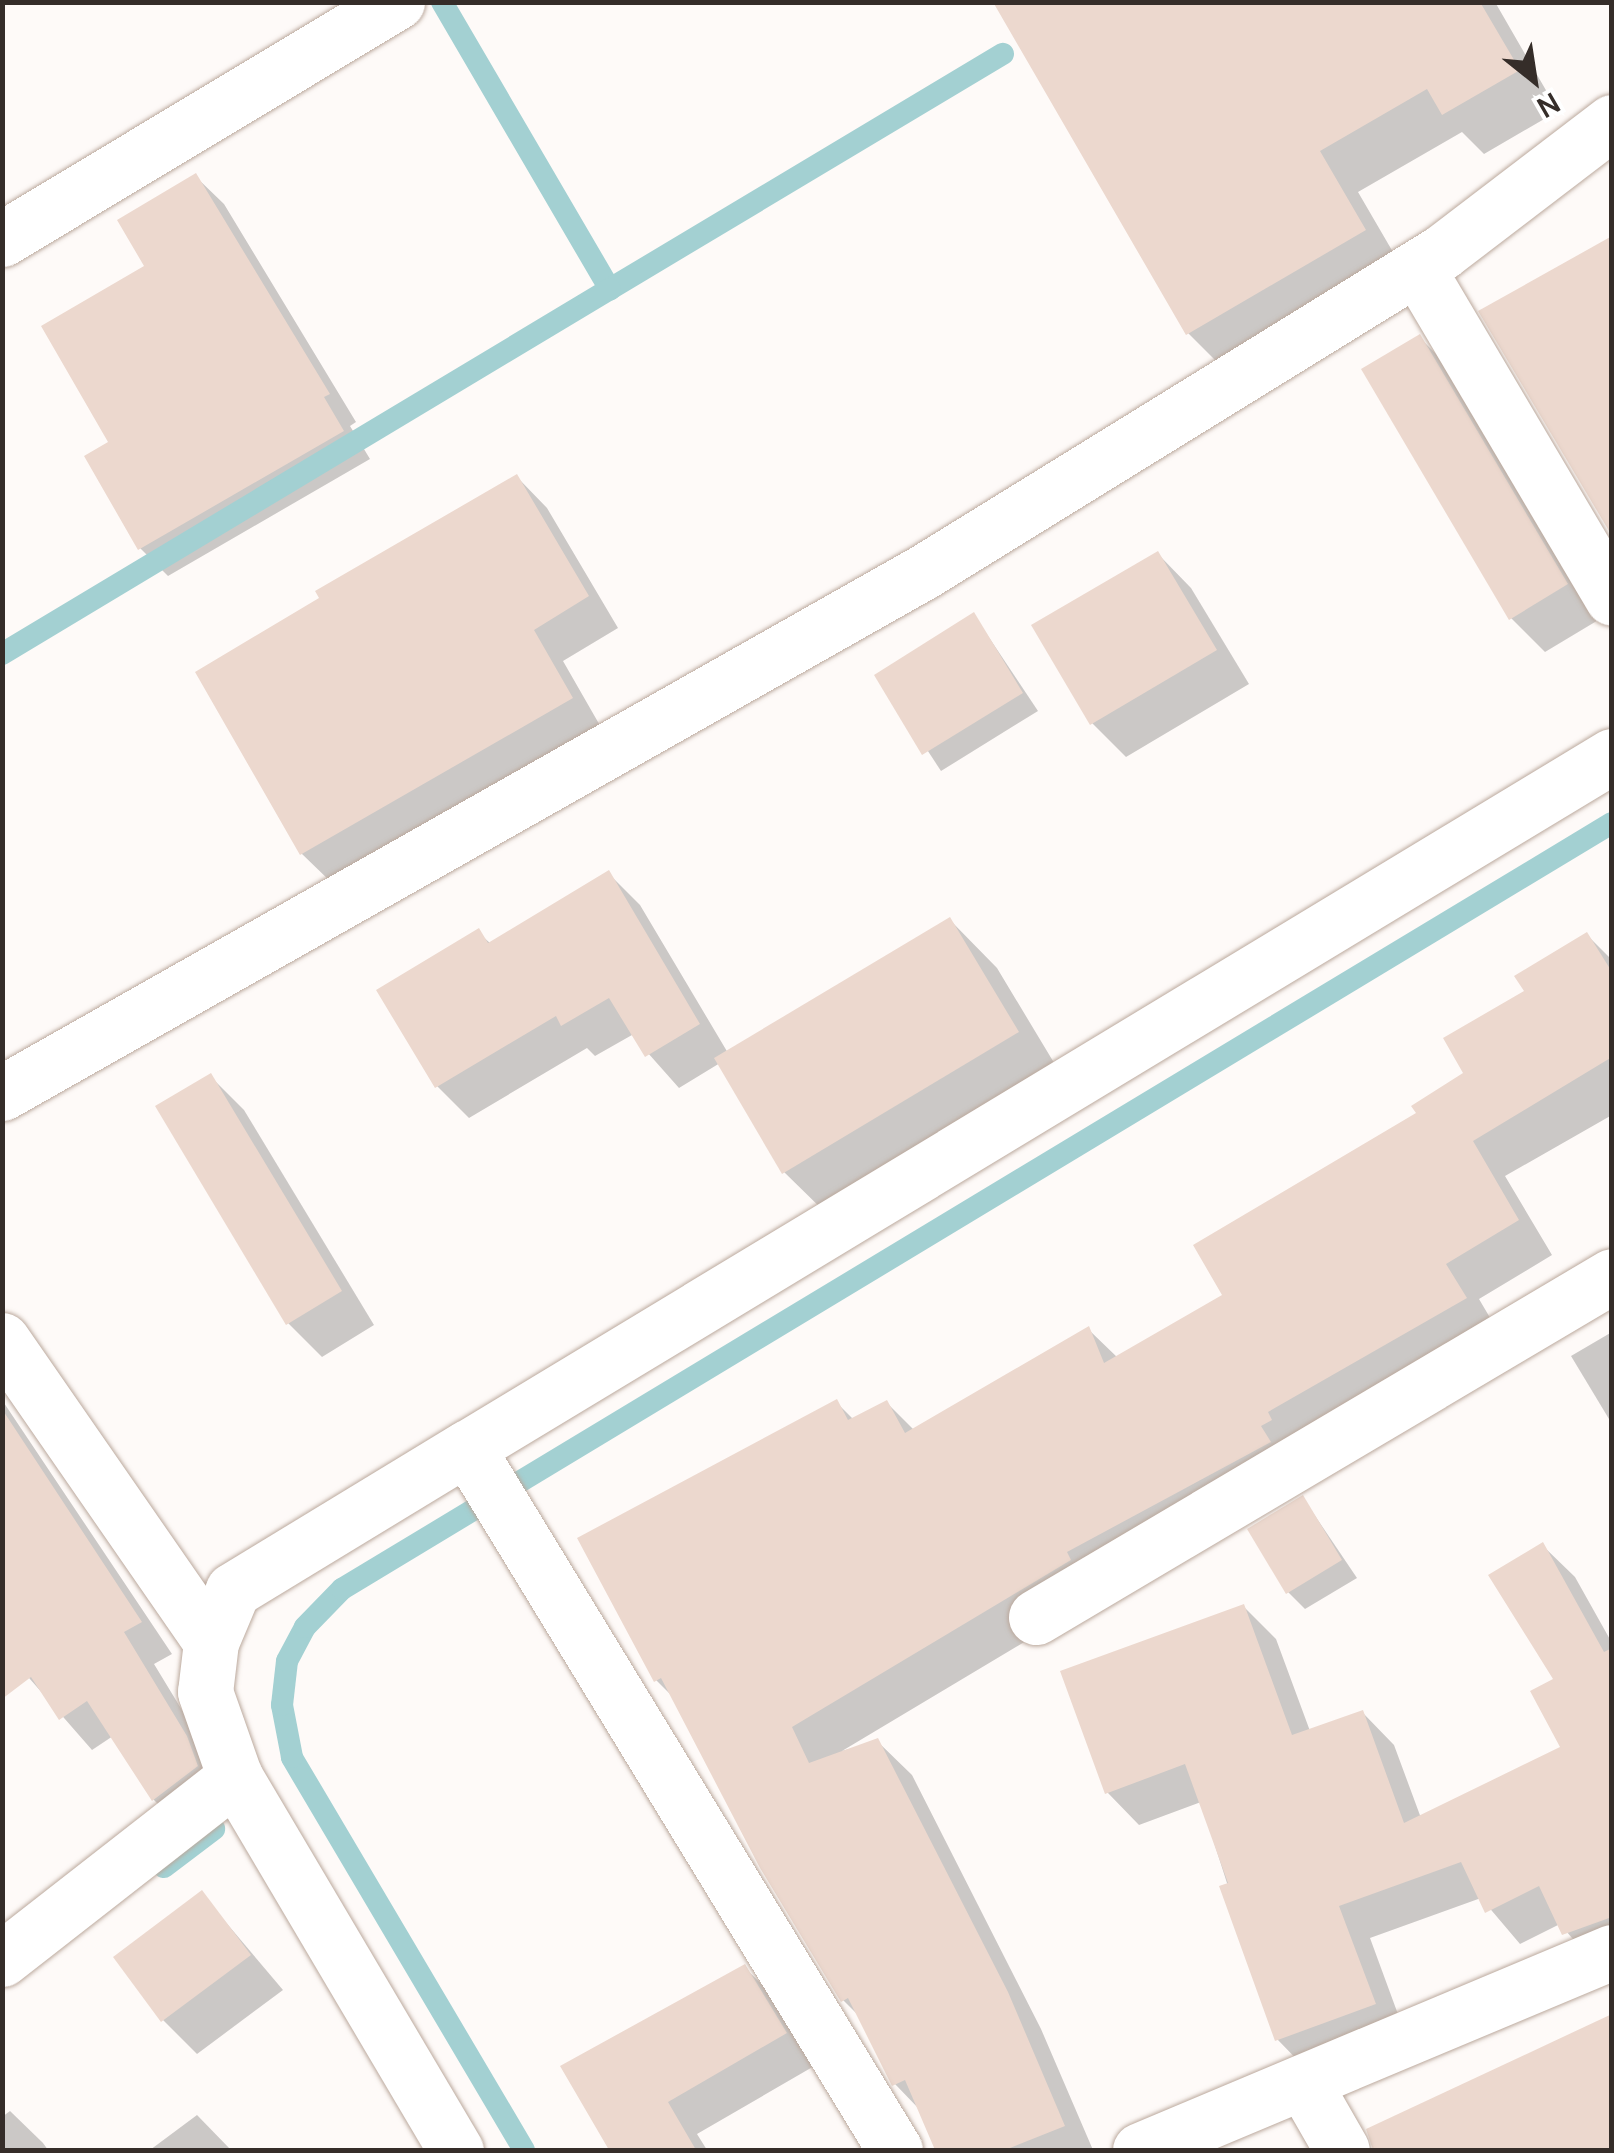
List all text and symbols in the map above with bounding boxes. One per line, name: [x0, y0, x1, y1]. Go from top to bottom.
north arrow: [1484, 30, 1584, 130]
text: N: [1531, 84, 1567, 127]

